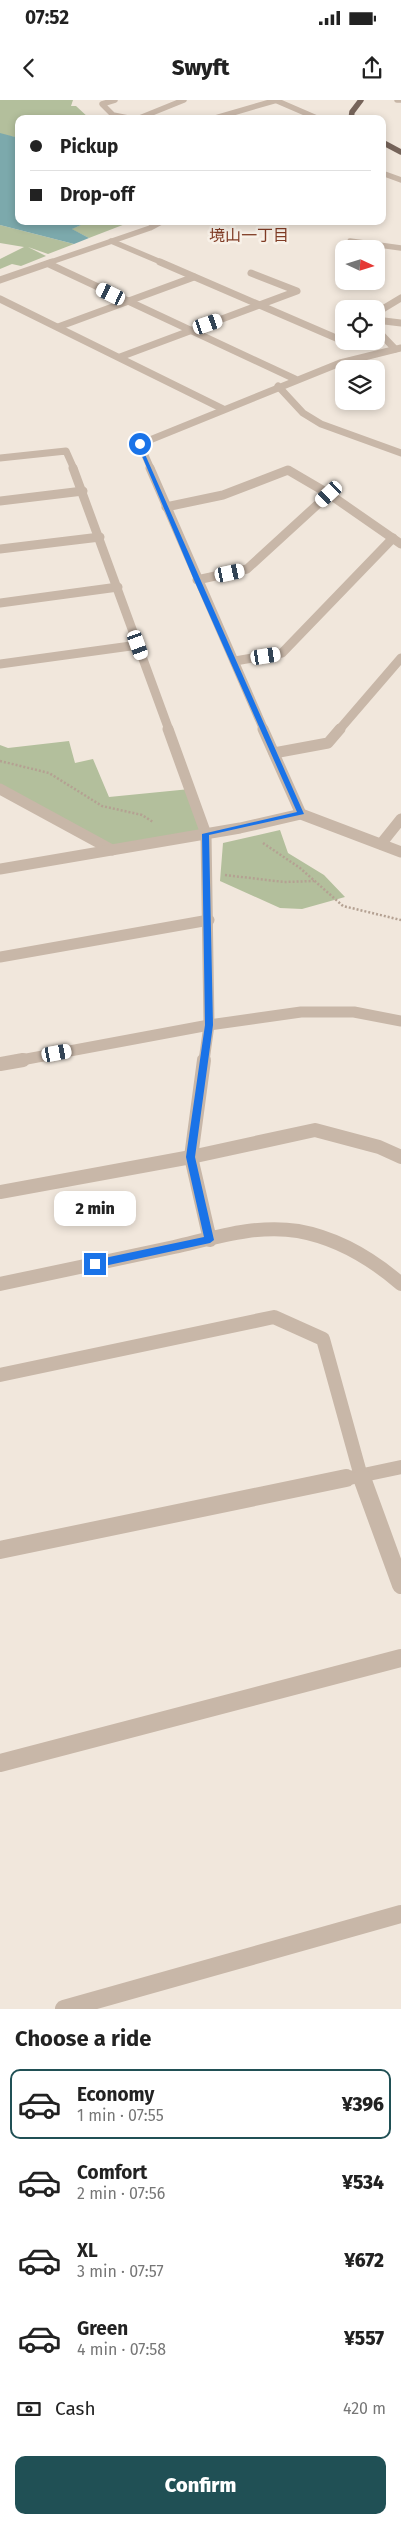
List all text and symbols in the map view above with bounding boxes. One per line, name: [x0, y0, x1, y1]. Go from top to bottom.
text: 07:52: [25, 6, 69, 29]
icon: back: [15, 54, 43, 82]
text: Swyft: [172, 54, 229, 81]
icon: share: [358, 54, 386, 82]
text: Pickup: [60, 135, 118, 158]
text: Drop-off: [60, 183, 134, 206]
district label: 境山一丁目: [209, 226, 289, 245]
north arrow: [335, 240, 385, 290]
map controls: [335, 240, 385, 410]
car: [94, 281, 127, 307]
button: locate: [335, 300, 385, 350]
car: [191, 312, 224, 336]
button: layers: [335, 360, 385, 410]
route start: [129, 433, 151, 455]
car: [312, 478, 345, 510]
car: [213, 563, 246, 583]
car: [125, 628, 150, 662]
car: [250, 646, 281, 666]
car: [40, 1043, 73, 1063]
callout: 2 min: [54, 1192, 136, 1226]
text: 2 min: [75, 1199, 115, 1218]
route end: [84, 1253, 106, 1275]
text: Choose a ride: [15, 2025, 151, 2052]
icon: car: [17, 2082, 62, 2127]
text: Economy: [77, 2083, 154, 2106]
text: ¥396: [342, 2093, 384, 2116]
text: 1 min · 07:55: [77, 2106, 164, 2125]
icon: car: [17, 2160, 62, 2205]
text: Comfort: [77, 2161, 147, 2184]
text: ¥534: [342, 2171, 384, 2194]
text: 2 min · 07:56: [77, 2184, 165, 2203]
icon: car: [17, 2238, 62, 2283]
text: XL: [77, 2239, 98, 2262]
text: ¥672: [344, 2249, 384, 2272]
text: 3 min · 07:57: [77, 2262, 164, 2281]
icon: car: [17, 2316, 62, 2361]
text: Green: [77, 2317, 128, 2340]
text: ¥557: [344, 2327, 384, 2350]
text: 4 min · 07:58: [77, 2340, 166, 2359]
icon: cash: [15, 2395, 43, 2423]
text: Cash: [55, 2397, 96, 2420]
text: 420 m: [343, 2399, 386, 2418]
button: Confirm: [15, 2456, 386, 2514]

